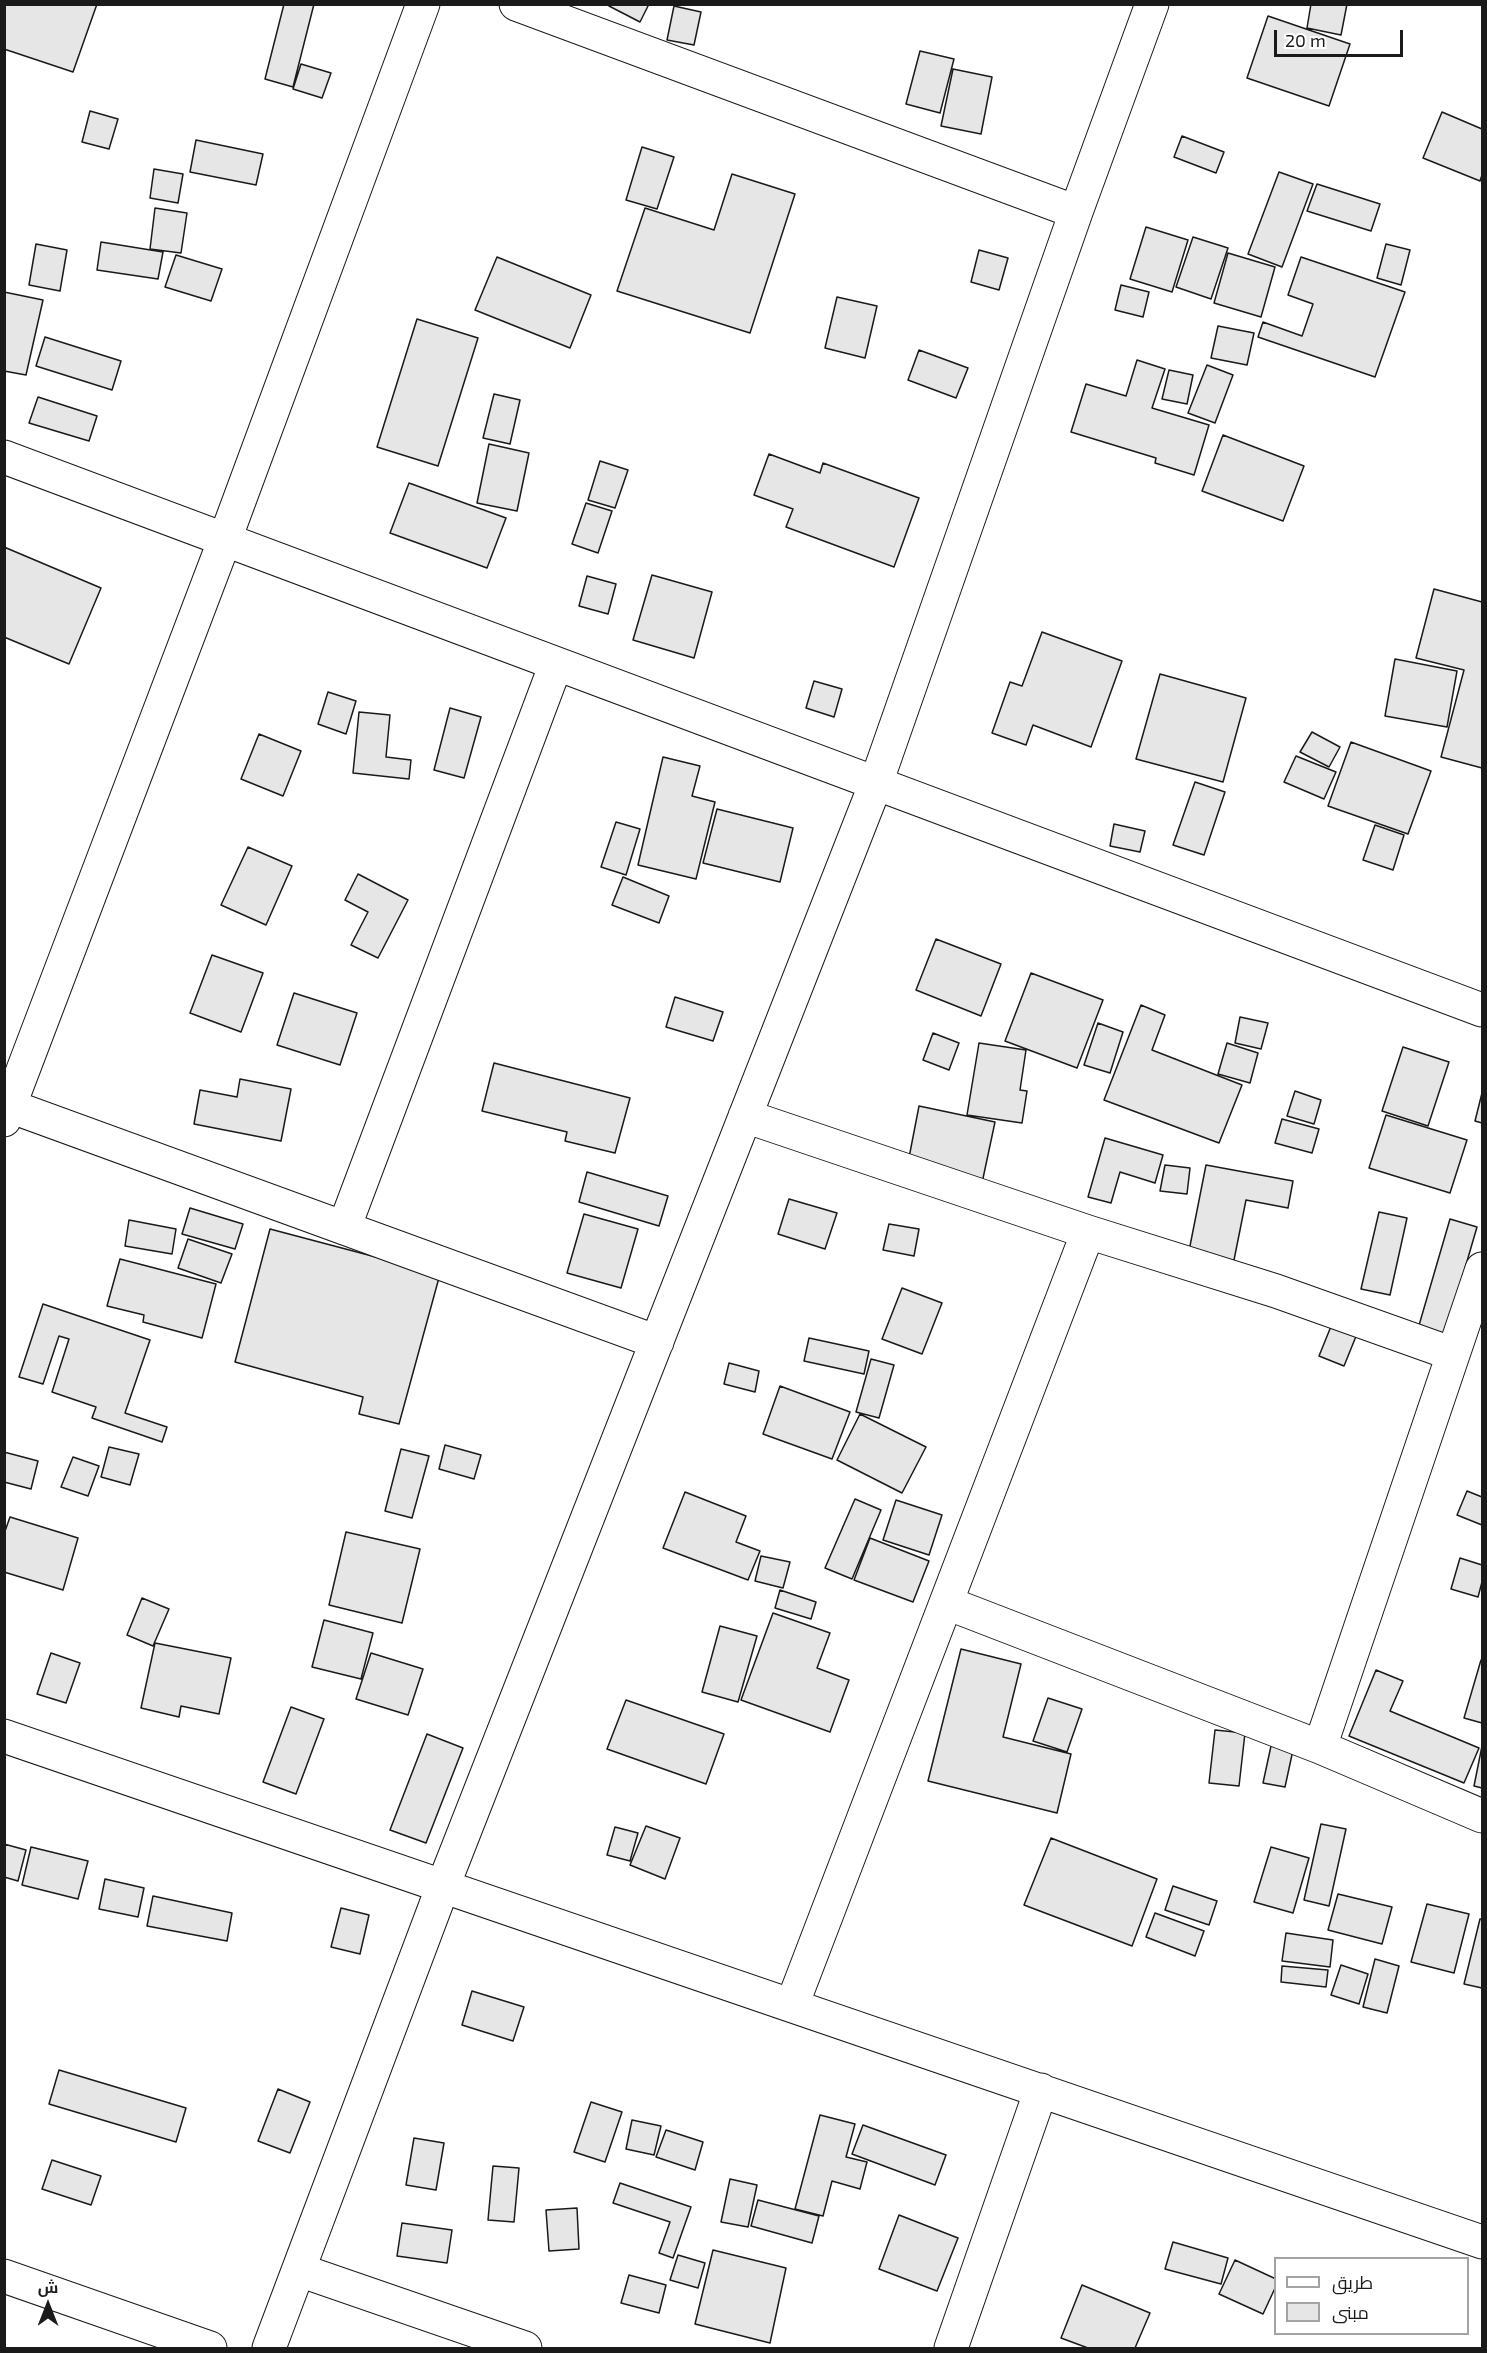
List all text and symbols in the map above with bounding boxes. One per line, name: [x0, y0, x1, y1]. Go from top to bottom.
scale bar: [1277, 18, 1406, 56]
text: 20 m: [1285, 29, 1326, 51]
legend: [1274, 2257, 1469, 2335]
text: طريق: [1332, 2271, 1373, 2293]
north arrow: [18, 2275, 78, 2335]
text: ش: [38, 2277, 58, 2296]
text: مبنى: [1332, 2301, 1369, 2323]

